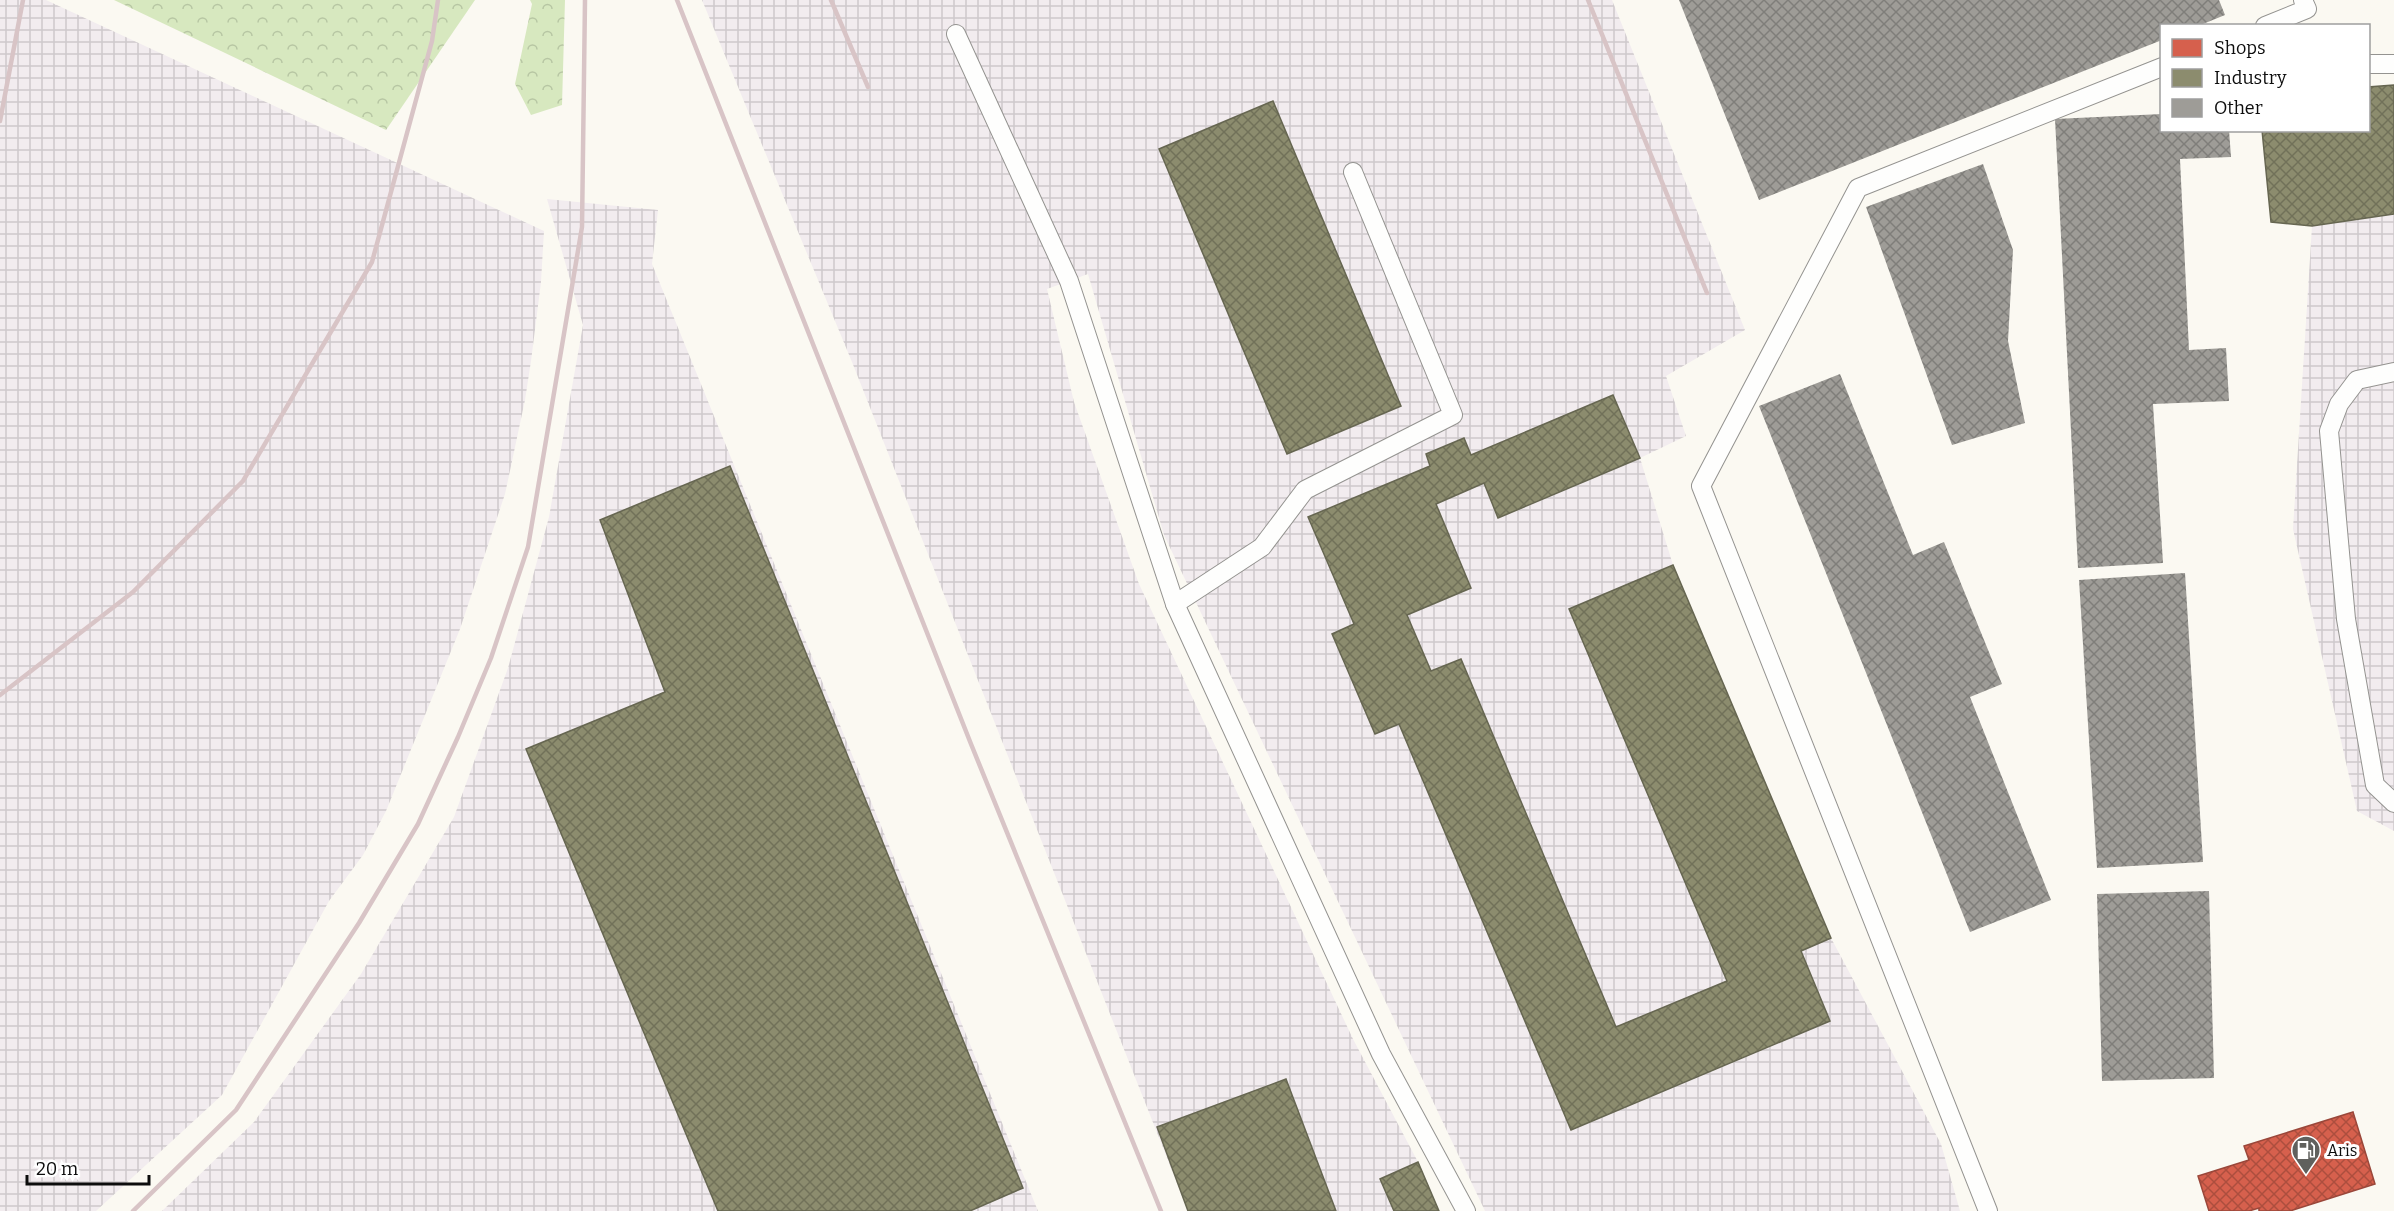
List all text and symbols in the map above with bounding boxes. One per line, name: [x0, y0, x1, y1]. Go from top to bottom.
legend: [2160, 24, 2370, 132]
text: Shops: [2214, 37, 2266, 59]
text: Industry: [2214, 67, 2287, 89]
text: Other: [2214, 97, 2263, 119]
fuel station icon: Aris: [2290, 1134, 2322, 1176]
place label: Aris: [2327, 1141, 2357, 1160]
scale bar: [27, 1148, 148, 1186]
text: 20 m: [36, 1158, 78, 1180]

